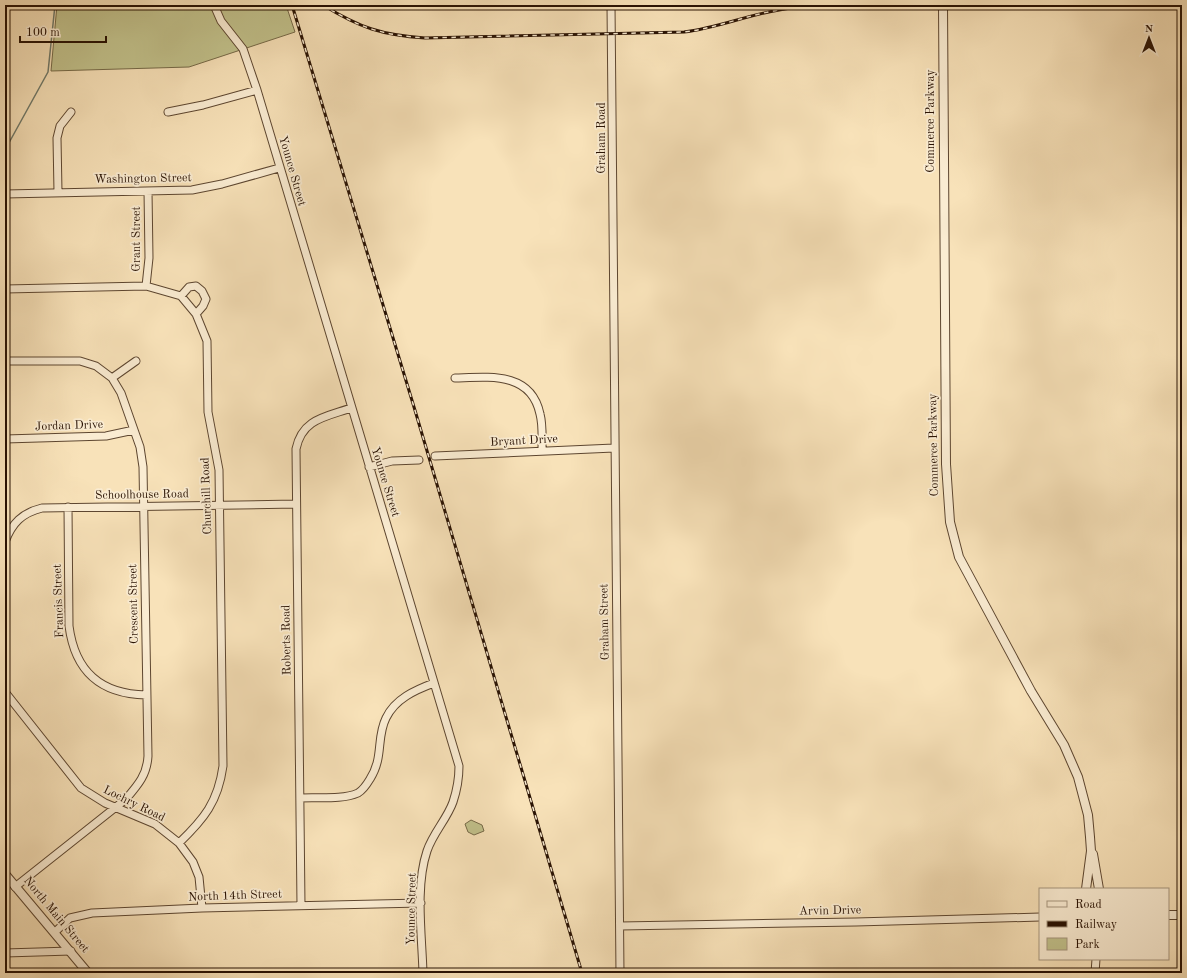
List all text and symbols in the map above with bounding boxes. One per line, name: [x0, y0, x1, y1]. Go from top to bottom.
scale bar: [20, 18, 106, 44]
north arrow: [1129, 18, 1169, 58]
text: N: [1145, 24, 1154, 35]
text: 100 m: [26, 27, 60, 39]
street label: Commerce Parkway: [925, 69, 937, 173]
street label: Graham Road: [596, 102, 608, 174]
street label: Younce Street: [276, 134, 308, 208]
street label: Washington Street: [94, 172, 192, 186]
street label: Grant Street: [131, 206, 143, 272]
street label: Commerce Parkway: [927, 393, 941, 497]
street label: Jordan Drive: [35, 419, 104, 433]
street label: Bryant Drive: [490, 433, 559, 449]
street label: Younce Street: [369, 446, 401, 518]
street label: Churchill Road: [200, 457, 214, 535]
street label: Schoolhouse Road: [95, 488, 189, 502]
street label: Francis Street: [52, 564, 66, 638]
street label: Crescent Street: [127, 564, 141, 644]
street label: Graham Street: [598, 584, 612, 660]
street label: Roberts Road: [280, 605, 294, 675]
street label: Lochry Road: [101, 784, 167, 824]
street label: Younce Street: [405, 873, 419, 945]
street label: North Main Street: [21, 875, 91, 955]
street label: North 14th Street: [188, 888, 282, 904]
legend: [1039, 888, 1169, 960]
text: Road: [1075, 899, 1102, 911]
street label: Arvin Drive: [799, 904, 862, 918]
text: Railway: [1075, 919, 1118, 931]
text: Park: [1075, 939, 1100, 951]

